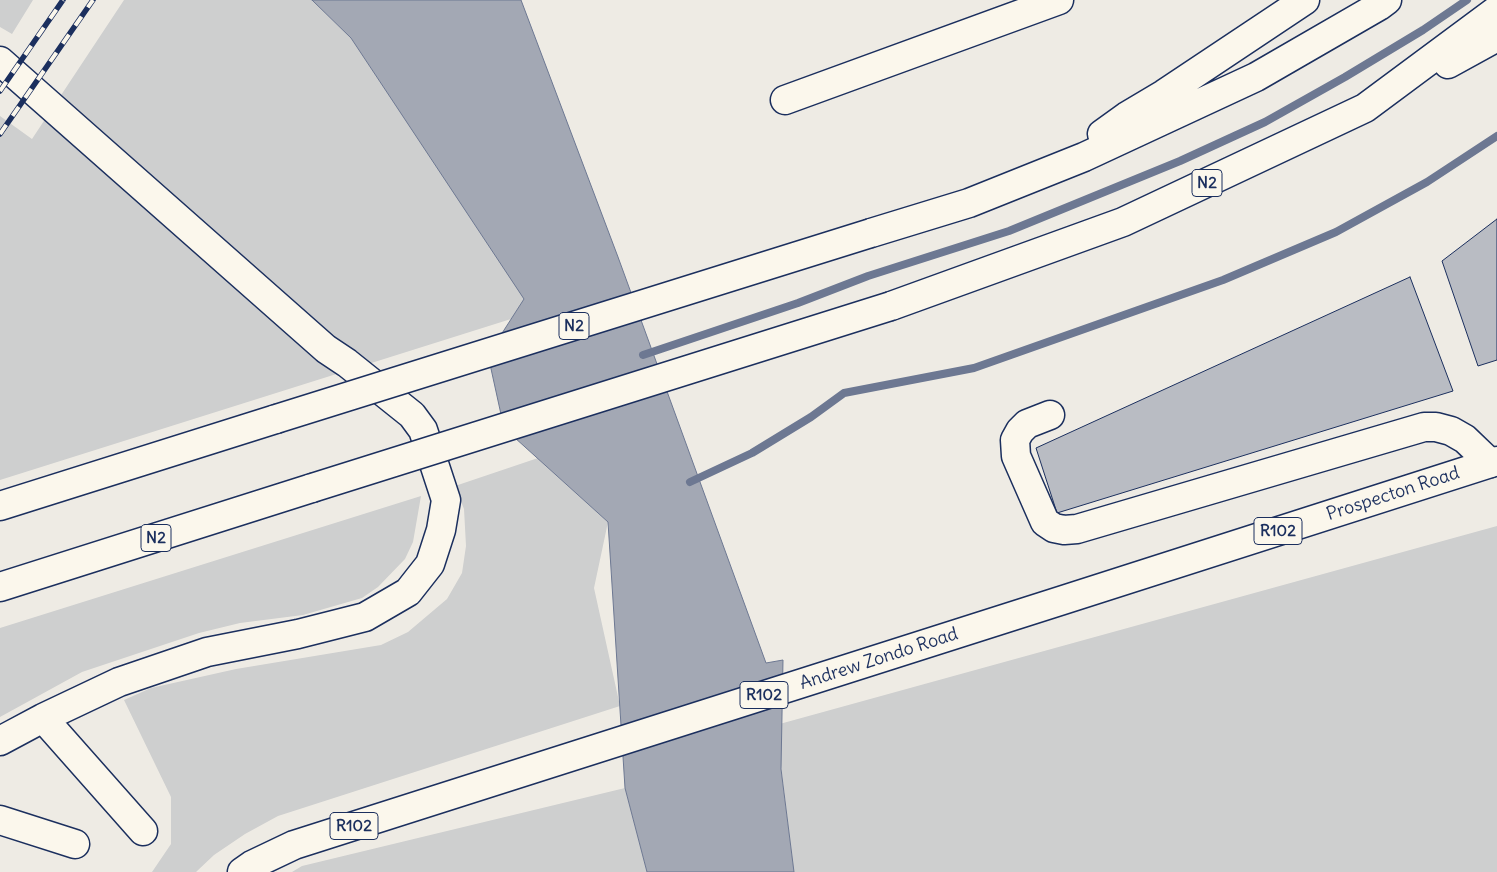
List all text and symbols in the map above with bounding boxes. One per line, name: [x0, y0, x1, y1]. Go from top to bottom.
road number: N2: [1192, 170, 1222, 197]
road number: N2: [559, 312, 589, 340]
street label: Prospecton Road: [1324, 462, 1462, 526]
road number: R102: [1254, 518, 1302, 544]
road number: N2: [141, 524, 171, 552]
street label: Andrew Zondo Road: [797, 623, 961, 695]
road number: R102: [740, 682, 788, 708]
road number: R102: [330, 812, 378, 839]

